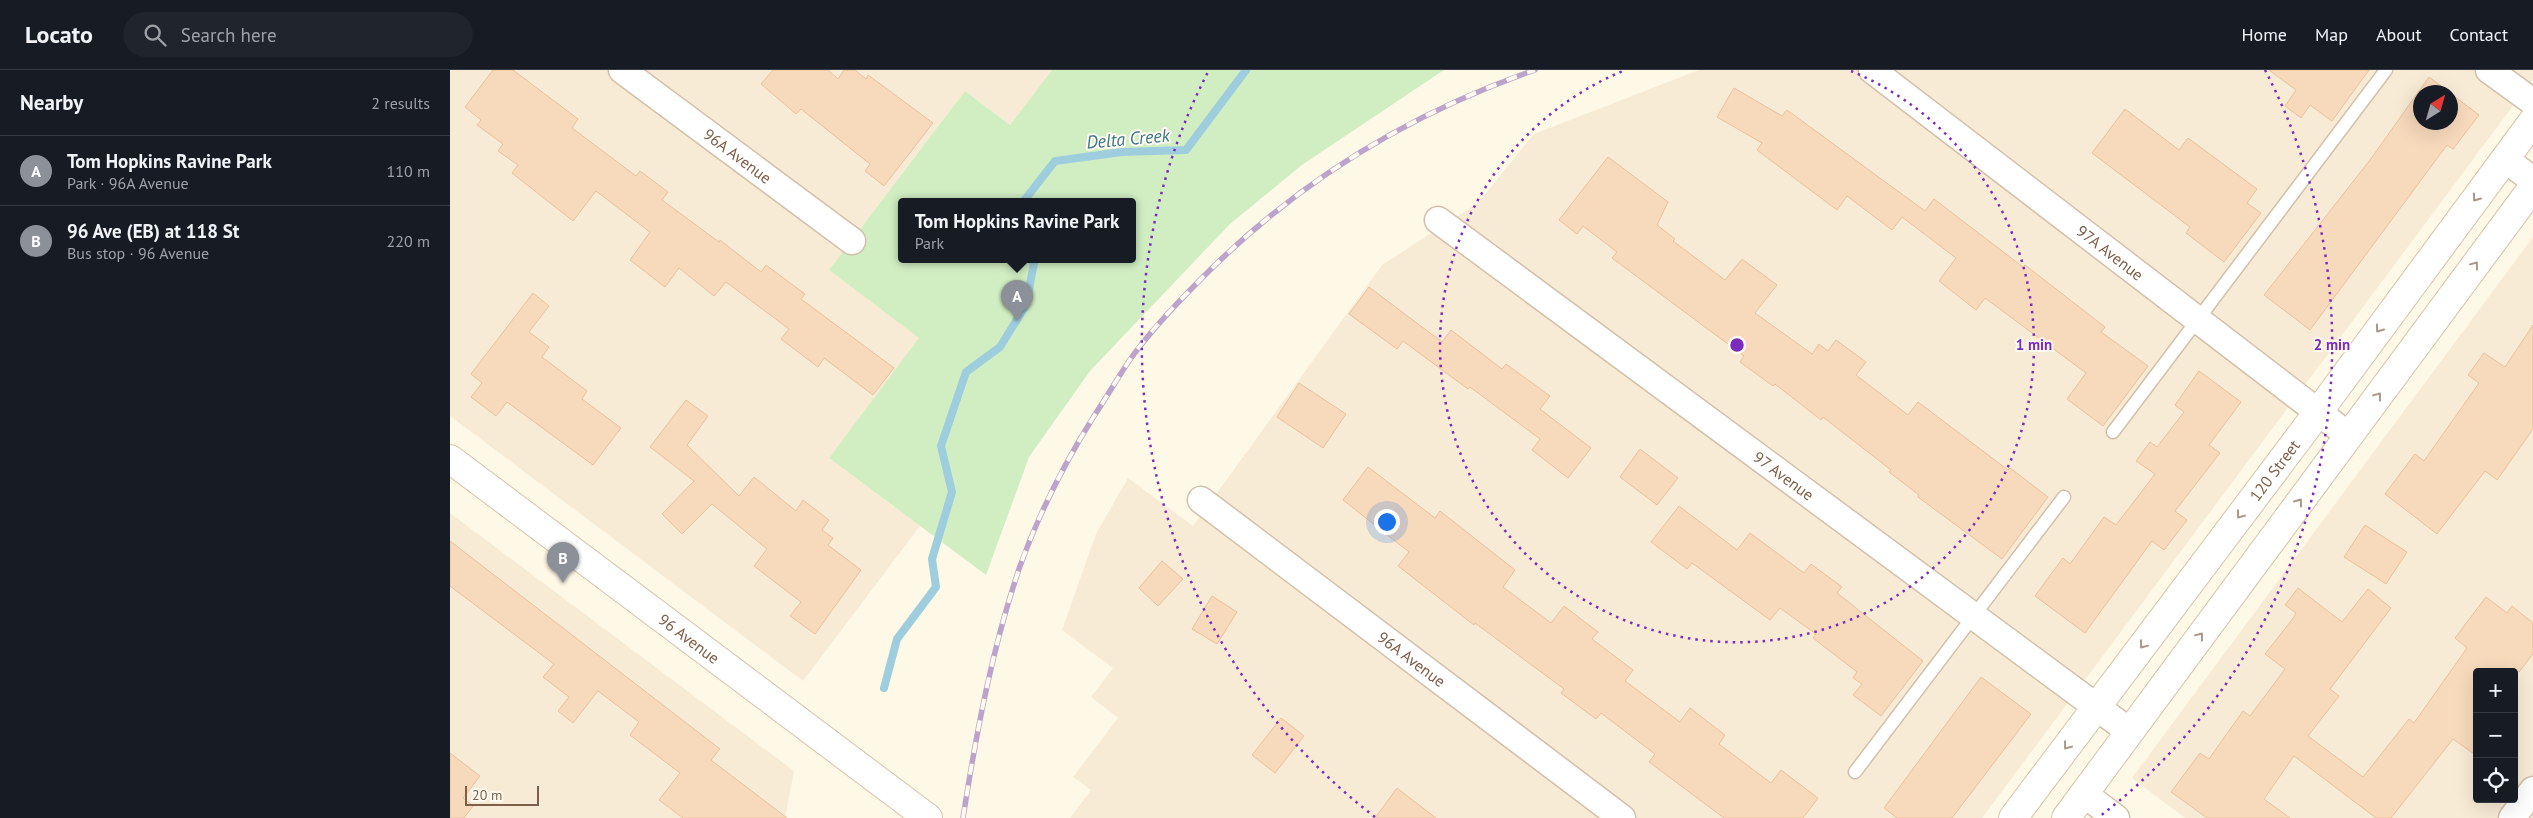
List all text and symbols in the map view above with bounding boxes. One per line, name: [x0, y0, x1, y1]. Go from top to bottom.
search box: [123, 12, 473, 57]
text: Locato: [25, 19, 93, 50]
icon: search: [141, 21, 169, 49]
text: Search here: [181, 23, 277, 47]
text: Home: [2241, 23, 2287, 46]
text: Map: [2315, 23, 2348, 46]
text: About: [2376, 23, 2422, 46]
text: Contact: [2450, 23, 2508, 46]
north arrow: [2413, 85, 2458, 130]
text: Nearby: [20, 89, 83, 116]
text: 2 results: [371, 93, 430, 113]
water label: Delta Creek: [1085, 123, 1171, 154]
street label: 96A Avenue: [700, 124, 776, 188]
text: Tom Hopkins Ravine Park: [67, 149, 272, 173]
text: A: [31, 161, 41, 181]
text: 110 m: [387, 161, 430, 181]
text: Park · 96A Avenue: [67, 173, 189, 193]
one-way arrow: [2473, 192, 2482, 202]
popup: [898, 198, 1136, 263]
text: Tom Hopkins Ravine Park: [915, 209, 1119, 233]
text: 96 Ave (EB) at 118 St: [67, 219, 240, 243]
street label: 97A Avenue: [2073, 221, 2148, 285]
text: B: [31, 231, 41, 251]
text: 220 m: [387, 231, 430, 251]
text: Park: [915, 233, 944, 253]
text: Bus stop · 96 Avenue: [67, 243, 209, 263]
one-way arrow: [2469, 261, 2478, 271]
pin: A: [1001, 280, 1033, 321]
one-way arrow: [2376, 323, 2385, 333]
text: 1 min: [2016, 335, 2052, 354]
text: 2 min: [2314, 335, 2350, 354]
centre of rings: [1728, 336, 1746, 354]
one-way arrow: [2372, 393, 2380, 402]
street label: 120 Street: [2245, 435, 2304, 505]
street label: 97 Avenue: [1749, 447, 1818, 505]
one-way arrow: [2293, 498, 2302, 507]
your location: [1374, 509, 1400, 535]
one-way arrow: [2238, 509, 2246, 518]
pin: B: [547, 542, 579, 583]
street label: 96 Avenue: [655, 609, 724, 668]
street label: 96A Avenue: [1374, 627, 1450, 691]
one-way arrow: [2194, 632, 2203, 642]
one-way arrow: [2140, 639, 2148, 648]
map controls: [2473, 668, 2518, 803]
button: +: [2473, 668, 2518, 713]
button: −: [2473, 713, 2518, 758]
one-way arrow: [2064, 740, 2073, 750]
button: locate: [2473, 758, 2518, 803]
scale bar: [465, 783, 539, 806]
text: 20 m: [472, 786, 502, 804]

